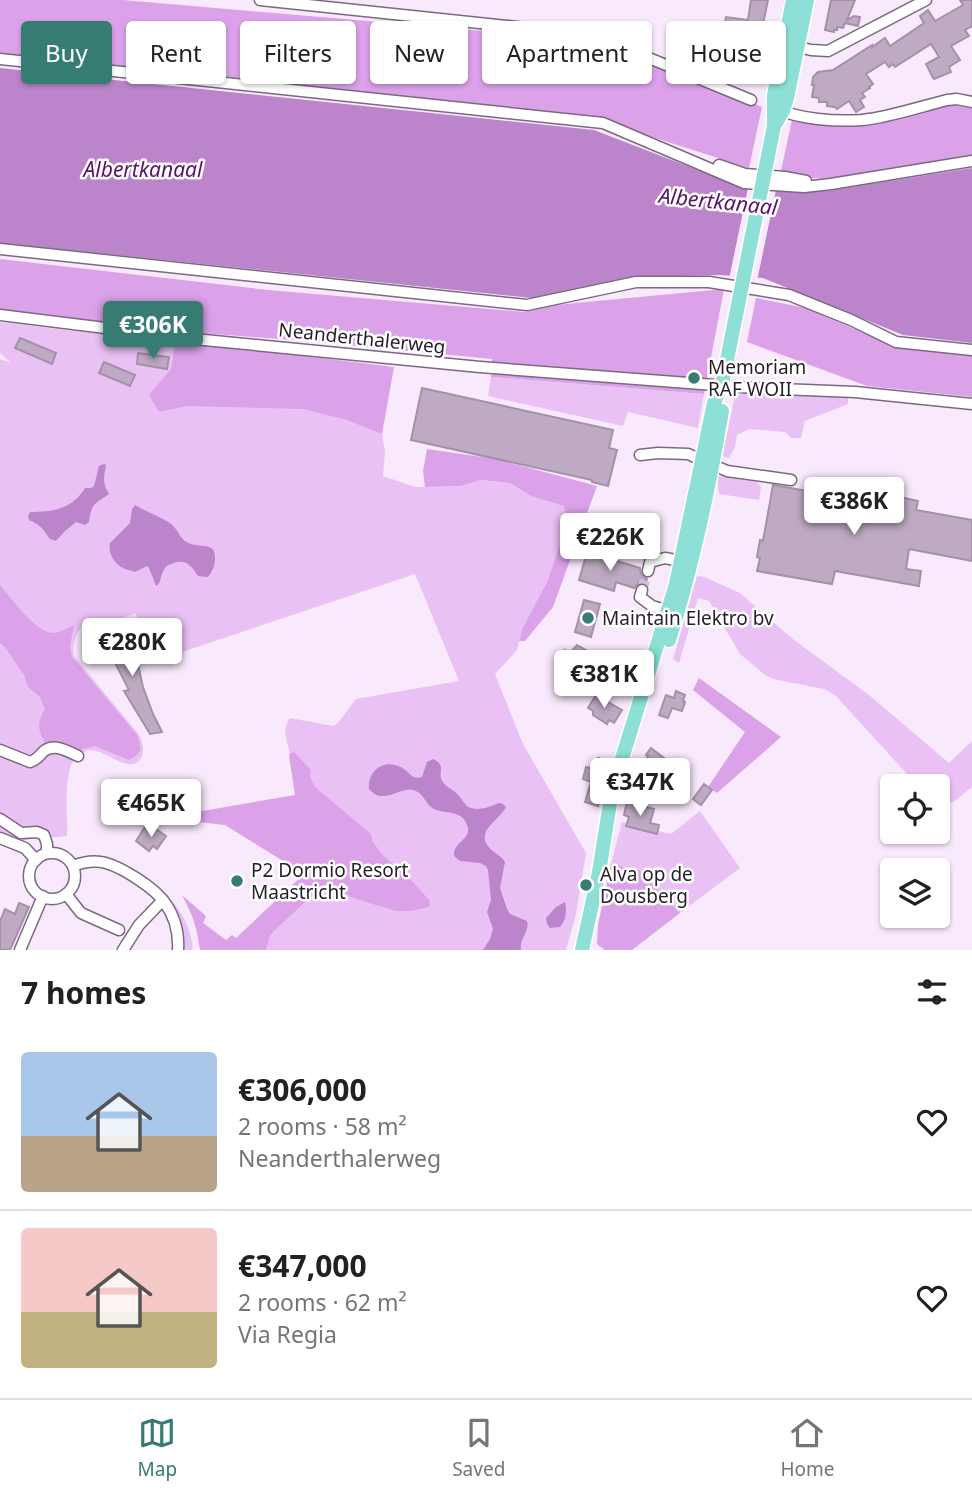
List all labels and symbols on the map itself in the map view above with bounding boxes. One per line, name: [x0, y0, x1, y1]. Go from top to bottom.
water label: Albertkanaal: [82, 155, 203, 183]
water label: Albertkanaal: [656, 181, 779, 221]
pin: €306K: [104, 302, 202, 361]
street label: Neanderthalerweg: [277, 316, 447, 360]
place label: Memoriam RAF WOII: [708, 354, 806, 402]
marker: Memoriam RAF WOII: [686, 370, 702, 386]
pin: €386K: [805, 477, 903, 537]
pin: €226K: [561, 514, 659, 573]
place label: Maintain Elektro bv: [602, 605, 774, 631]
marker: Maintain Elektro bv: [580, 610, 596, 626]
pin: €280K: [83, 618, 181, 678]
pin: €381K: [555, 650, 653, 710]
pin: €347K: [591, 758, 689, 818]
pin: €465K: [102, 780, 200, 839]
place label: P2 Dormio Resort Maastricht: [251, 857, 409, 905]
place label: Alva op de Dousberg: [600, 861, 693, 909]
marker: P2 Dormio Resort Maastricht: [229, 873, 245, 889]
marker: Alva op de Dousberg: [578, 877, 594, 893]

